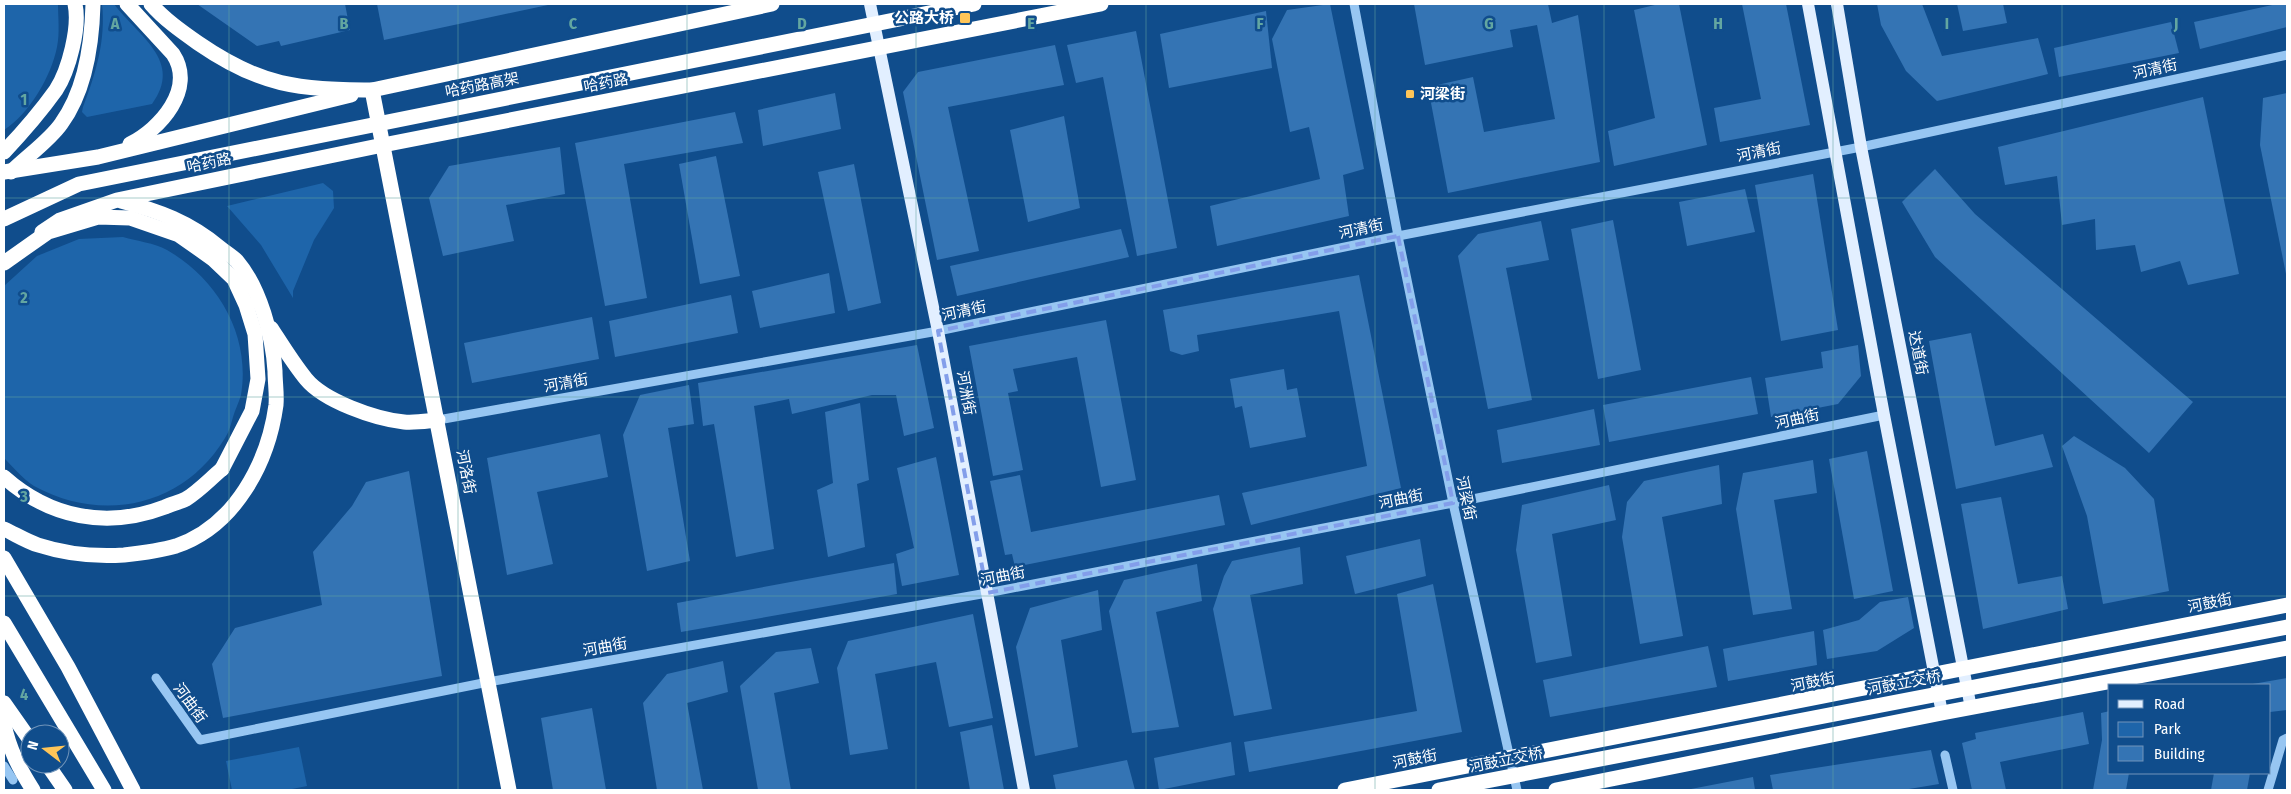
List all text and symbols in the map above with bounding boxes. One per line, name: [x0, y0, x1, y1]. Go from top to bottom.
place label: 公路大桥: [894, 9, 954, 27]
marker: 公路大桥: [958, 11, 972, 25]
text: A: [110, 14, 120, 33]
text: B: [340, 14, 349, 33]
text: C: [569, 14, 578, 33]
text: D: [797, 14, 807, 33]
text: E: [1027, 14, 1035, 33]
text: F: [1256, 14, 1264, 33]
text: G: [1484, 14, 1494, 33]
text: H: [1713, 14, 1723, 33]
text: I: [1945, 14, 1949, 33]
text: J: [2173, 14, 2178, 33]
street label: 河清街: [2131, 56, 2179, 82]
street label: 哈药路高架: [443, 69, 521, 101]
street label: 哈药路: [582, 70, 630, 96]
place label: 河梁街: [1420, 85, 1465, 103]
marker: 河梁街: [1404, 88, 1416, 100]
text: 1: [21, 90, 27, 109]
street label: 河清街: [1735, 139, 1783, 165]
street label: 哈药路: [185, 150, 233, 176]
street label: 河清街: [1337, 216, 1385, 242]
text: 2: [19, 288, 28, 307]
street label: 河清街: [940, 298, 988, 324]
street label: 达道街: [1905, 329, 1931, 377]
street label: 河洲街: [953, 369, 979, 417]
street label: 河清街: [542, 370, 590, 396]
street label: 河曲街: [1773, 406, 1821, 432]
street label: 河洛街: [453, 448, 479, 496]
street label: 河梁街: [1453, 474, 1479, 522]
street label: 河曲街: [1377, 486, 1425, 512]
text: 3: [19, 487, 28, 506]
street label: 河曲街: [979, 563, 1027, 589]
street label: 河鼓街: [2186, 590, 2234, 616]
street label: 河曲街: [581, 634, 629, 660]
street label: 河鼓立交桥: [1865, 667, 1943, 699]
street label: 河鼓街: [1789, 669, 1837, 695]
street label: 河曲街: [169, 680, 211, 726]
legend: [2108, 684, 2271, 774]
text: 4: [20, 685, 28, 704]
text: Road: [2154, 695, 2185, 713]
text: Park: [2154, 720, 2181, 738]
north arrow: [20, 724, 70, 774]
text: N: [24, 739, 42, 752]
street label: 河鼓立交桥: [1467, 744, 1545, 776]
text: Building: [2154, 745, 2205, 763]
street label: 河鼓街: [1391, 746, 1439, 772]

